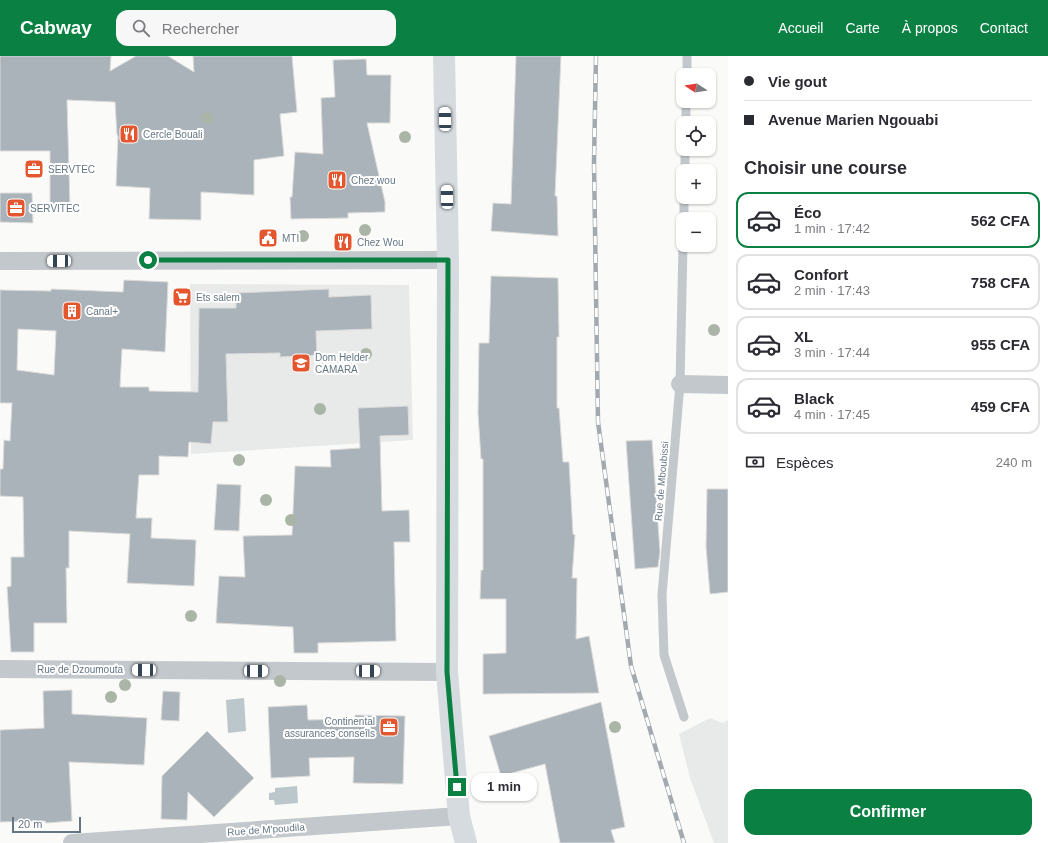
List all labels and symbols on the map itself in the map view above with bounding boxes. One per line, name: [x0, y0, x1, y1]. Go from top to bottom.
north arrow: [676, 68, 716, 108]
car: [439, 107, 451, 131]
restaurant icon: Cercle Bouali: [118, 123, 140, 145]
place label: Cercle Bouali: [143, 129, 202, 140]
office icon: SERVTEC: [23, 158, 45, 180]
place label: SERVTEC: [48, 164, 95, 175]
restaurant icon: Chez wou: [326, 169, 348, 191]
place label: Chez wou: [351, 175, 395, 186]
car: [441, 185, 453, 209]
office icon: SERVITEC: [5, 197, 27, 219]
place label: SERVITEC: [30, 203, 80, 214]
public building icon: MTI: [257, 227, 279, 249]
restaurant icon: Chez Wou: [332, 231, 354, 253]
place label: MTI: [282, 233, 299, 244]
place label: Chez Wou: [357, 237, 404, 248]
route start: [139, 251, 157, 269]
car: [47, 255, 71, 267]
supermarket icon: Ets salem: [171, 286, 193, 308]
place label: Ets salem: [196, 292, 240, 303]
building icon: Canal+: [61, 300, 83, 322]
place label: Canal+: [86, 306, 118, 317]
school or university icon: Dom Helder CAMARA: [290, 352, 312, 374]
place label: Dom Helder CAMARA: [315, 352, 369, 375]
street label: Rue de Mboubissi: [653, 441, 670, 521]
street label: Rue de Dzoumouta: [37, 664, 124, 675]
car: [132, 664, 156, 676]
car: [244, 665, 268, 677]
car: [356, 665, 380, 677]
place label: Continental assurances conseîls: [284, 716, 375, 739]
office icon: Continental assurances conseîls: [378, 716, 400, 738]
callout: 1 min: [471, 773, 537, 801]
route end: [448, 778, 466, 796]
scale bar: [12, 815, 81, 834]
street label: Rue de M'poudila: [227, 821, 306, 838]

